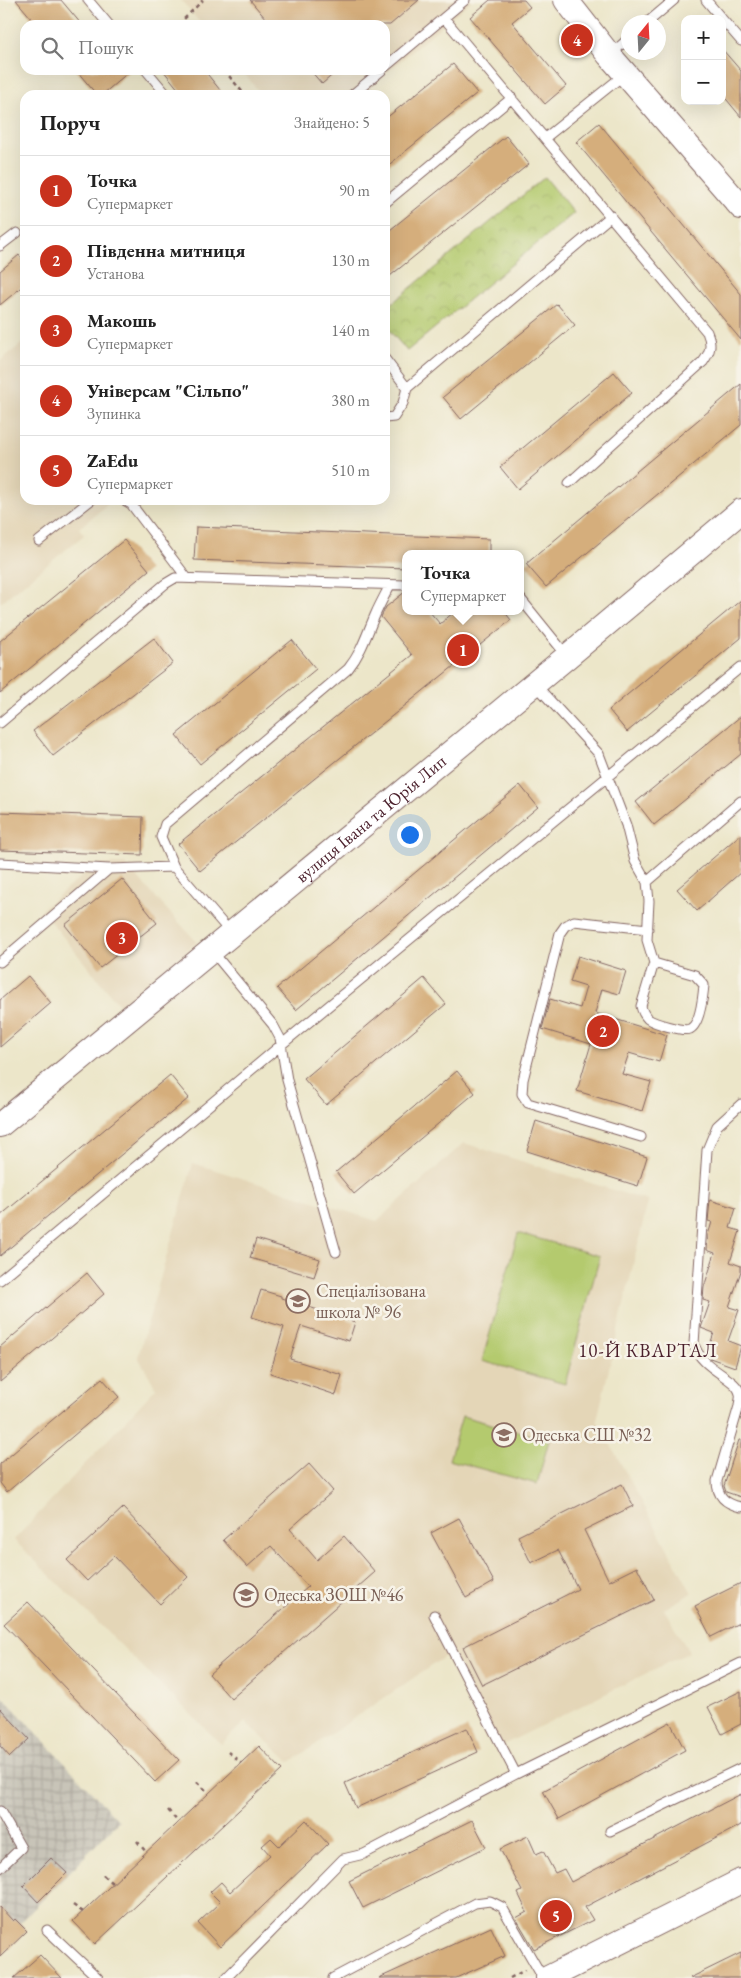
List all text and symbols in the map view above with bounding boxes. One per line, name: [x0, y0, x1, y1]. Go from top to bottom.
north arrow: [621, 15, 666, 60]
map controls: [681, 15, 726, 105]
button: +: [681, 15, 726, 60]
search box: [20, 20, 390, 75]
pin: 4: [561, 21, 593, 59]
icon: search: [38, 34, 66, 62]
text: Пошук: [78, 35, 134, 60]
button: −: [681, 60, 726, 105]
text: Поруч: [40, 109, 100, 136]
text: Знайдено: 5: [294, 112, 370, 133]
text: Точка: [87, 168, 137, 193]
text: 1: [52, 180, 60, 201]
text: 90 m: [339, 180, 370, 201]
text: Супермаркет: [87, 193, 173, 214]
text: Південна митниця: [87, 238, 245, 263]
text: 2: [52, 250, 60, 271]
text: 130 m: [331, 250, 370, 271]
text: Установа: [87, 263, 144, 284]
text: Макошь: [87, 308, 156, 333]
text: 3: [52, 320, 60, 341]
text: 140 m: [331, 320, 370, 341]
text: Супермаркет: [87, 333, 173, 354]
text: Універсам "Сільпо": [87, 378, 249, 403]
text: 4: [52, 390, 60, 411]
text: 380 m: [331, 390, 370, 411]
text: Зупинка: [87, 403, 141, 424]
text: ZaEdu: [87, 448, 138, 473]
text: 5: [52, 460, 60, 481]
text: 510 m: [331, 460, 370, 481]
text: Супермаркет: [87, 473, 173, 494]
popup: [402, 550, 524, 615]
text: Точка: [420, 560, 470, 585]
text: Супермаркет: [420, 585, 506, 606]
pin: 1: [447, 631, 479, 669]
street label: вулиця Івана та Юрія Лип: [291, 749, 451, 887]
your location: [397, 822, 423, 848]
pin: 3: [106, 919, 138, 957]
pin: 2: [587, 1012, 619, 1050]
place label: Спеціалізована школа № 96: [316, 1279, 427, 1323]
school or university icon: Спеціалізована школа № 96: [285, 1288, 311, 1314]
district label: 10-Й КВАРТАЛ: [578, 1338, 718, 1363]
school or university icon: Одеська СШ №32: [491, 1422, 517, 1448]
place label: Одеська СШ №32: [522, 1423, 652, 1446]
school or university icon: Одеська ЗОШ №46: [233, 1582, 259, 1608]
place label: Одеська ЗОШ №46: [264, 1583, 404, 1606]
pin: 5: [540, 1897, 572, 1935]

